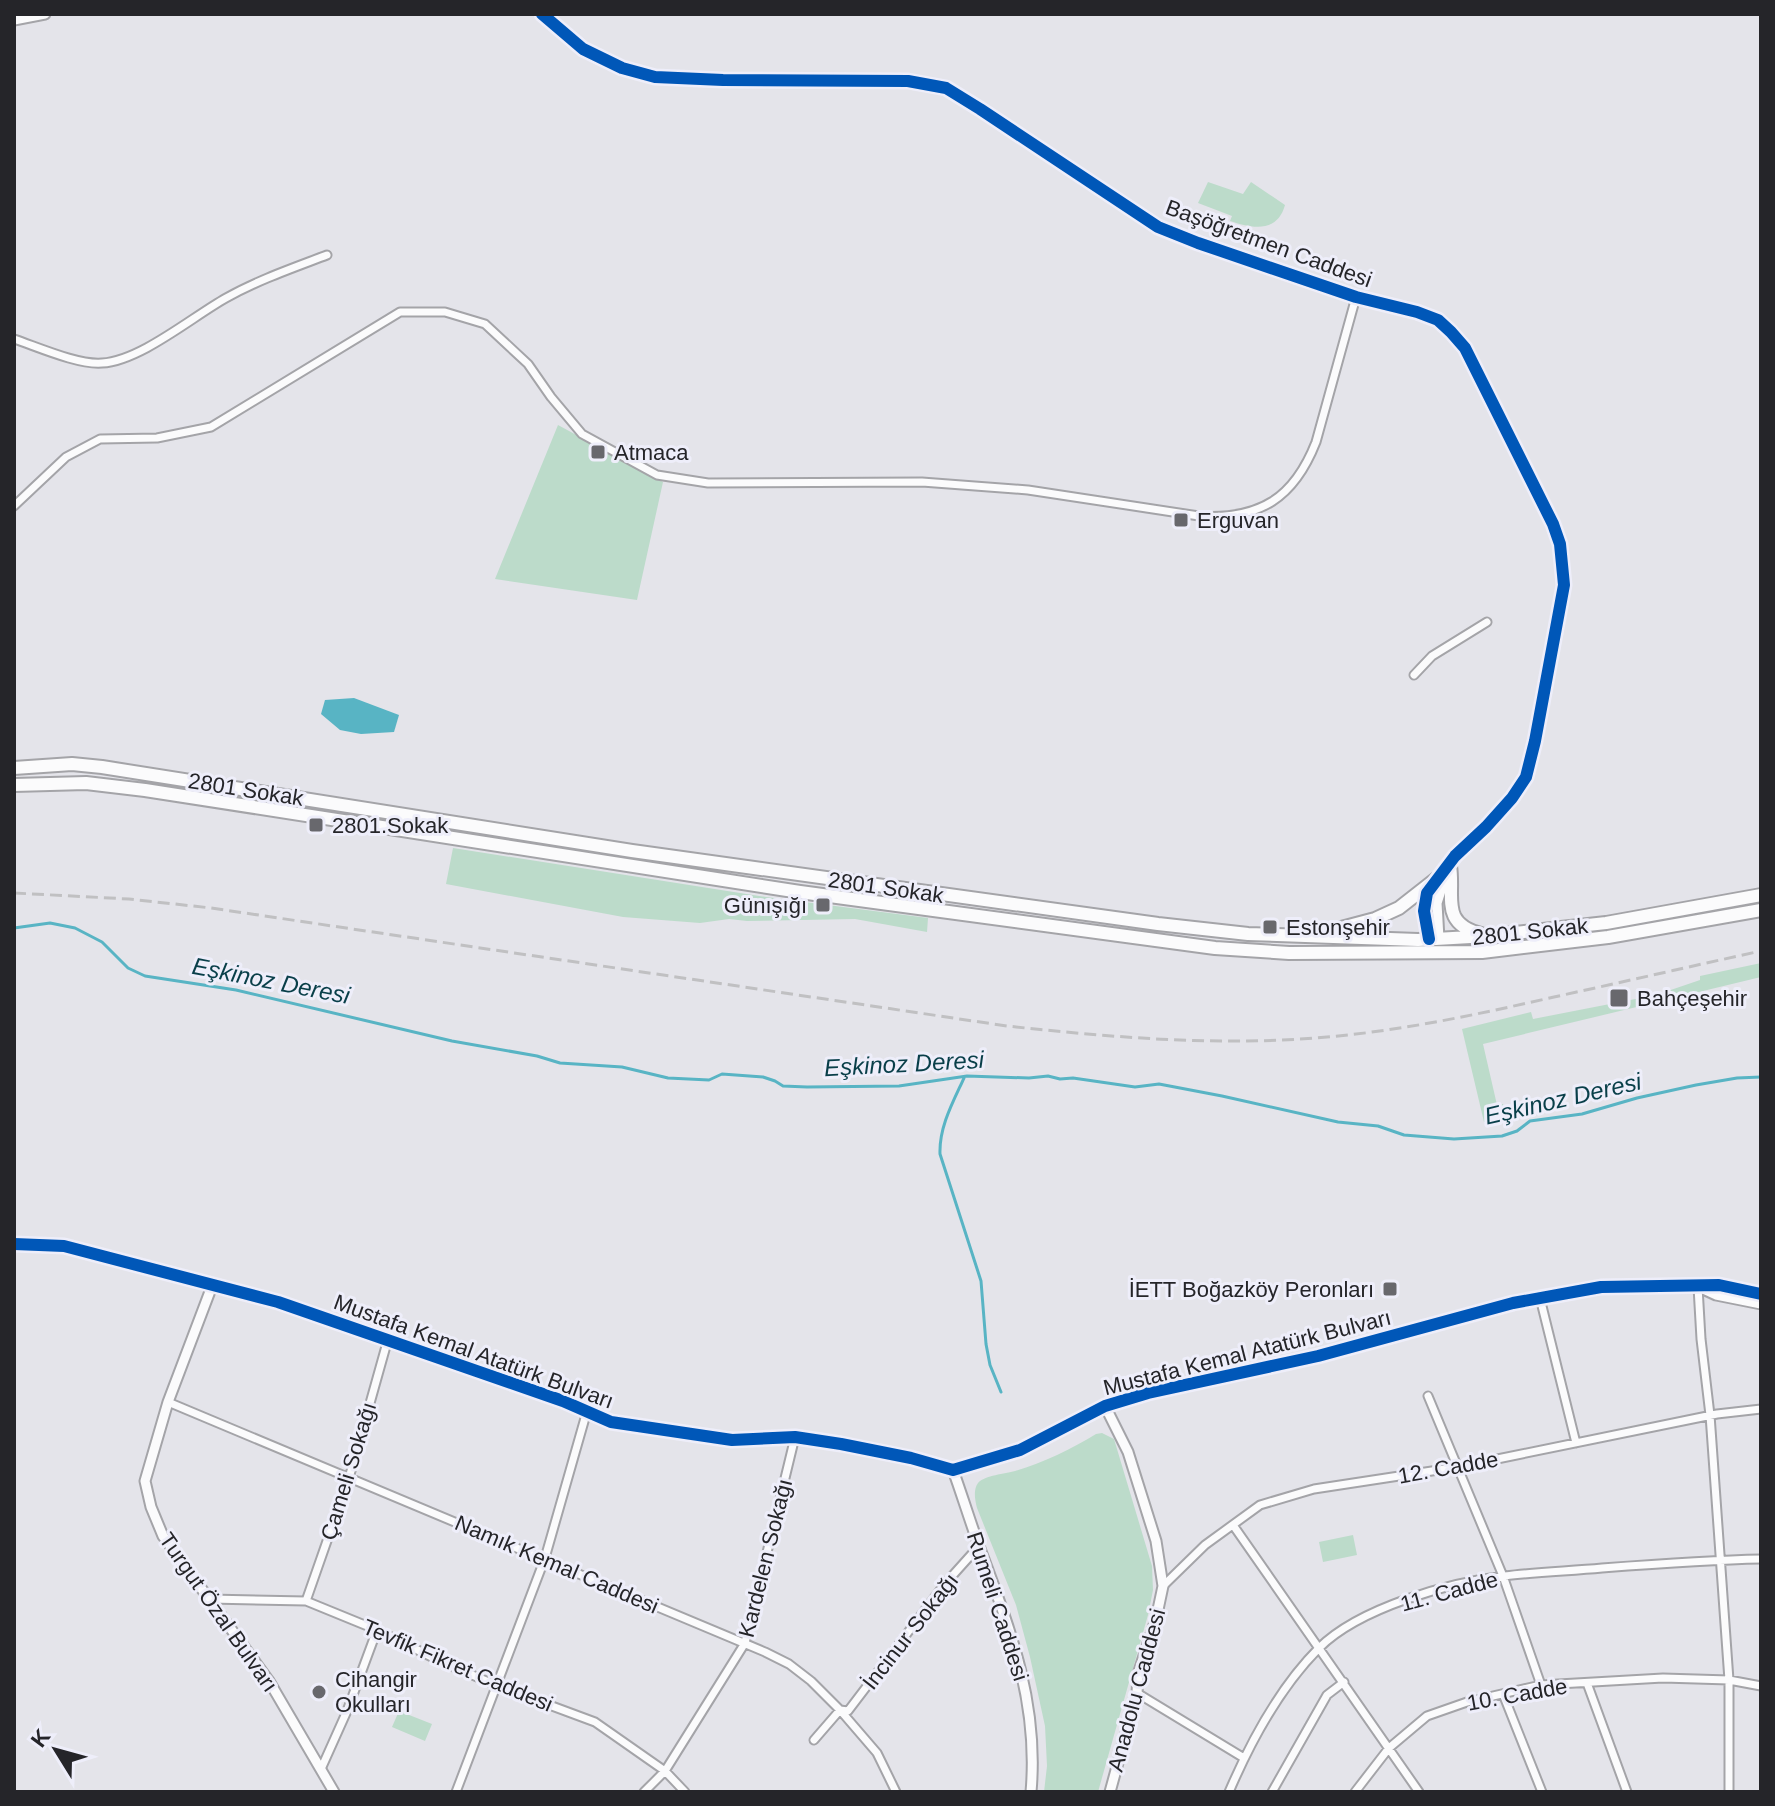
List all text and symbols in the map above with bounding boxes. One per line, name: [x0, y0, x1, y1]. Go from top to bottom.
street label: Başöğretmen Caddesi: [1162, 194, 1375, 292]
place label: Atmaca: [614, 440, 689, 465]
marker: Atmaca: [589, 443, 607, 461]
place label: Erguvan: [1197, 508, 1279, 533]
marker: Erguvan: [1172, 511, 1190, 529]
street label: 2801 Sokak: [187, 768, 306, 811]
place label: 2801.Sokak: [332, 813, 449, 838]
marker: 2801.Sokak: [307, 816, 325, 834]
street label: 2801 Sokak: [827, 867, 946, 908]
place label: Günışığı: [724, 893, 807, 918]
marker: Günışığı: [814, 896, 832, 914]
street label: 2801 Sokak: [1471, 913, 1590, 950]
place label: Estonşehir: [1286, 915, 1390, 940]
marker: Estonşehir: [1261, 918, 1279, 936]
water label: Eşkinoz Deresi: [190, 952, 353, 1009]
place label: Bahçeşehir: [1637, 986, 1747, 1011]
marker: Bahçeşehir: [1608, 987, 1630, 1009]
water label: Eşkinoz Deresi: [823, 1046, 985, 1081]
water label: Eşkinoz Deresi: [1482, 1067, 1645, 1130]
place label: İETT Boğazköy Peronları: [1129, 1277, 1374, 1302]
marker: İETT Boğazköy Peronları: [1381, 1280, 1399, 1298]
street label: Mustafa Kemal Atatürk Bulvarı: [331, 1289, 617, 1414]
street label: Mustafa Kemal Atatürk Bulvarı: [1101, 1305, 1394, 1400]
street label: Çameli Sokağı: [316, 1399, 381, 1543]
street label: 12. Cadde: [1396, 1446, 1500, 1489]
street label: Kardelen Sokağı: [734, 1476, 797, 1640]
street label: Namık Kemal Caddesi: [451, 1510, 662, 1619]
street label: Turgut Özal Bulvarı: [154, 1528, 283, 1697]
street label: Rumeli Caddesi: [962, 1528, 1033, 1684]
street label: 11. Cadde: [1398, 1566, 1501, 1616]
street label: İncinur Sokağı: [857, 1568, 964, 1694]
street label: Anadolu Caddesi: [1103, 1606, 1170, 1774]
street label: Tevfik Fikret Caddesi: [359, 1614, 557, 1717]
place label: Cihangir Okulları: [335, 1667, 417, 1717]
street label: 10. Cadde: [1465, 1673, 1569, 1716]
marker: Cihangir Okulları: [310, 1683, 328, 1701]
north arrow: [16, 1710, 96, 1790]
text: K: [26, 1724, 55, 1752]

